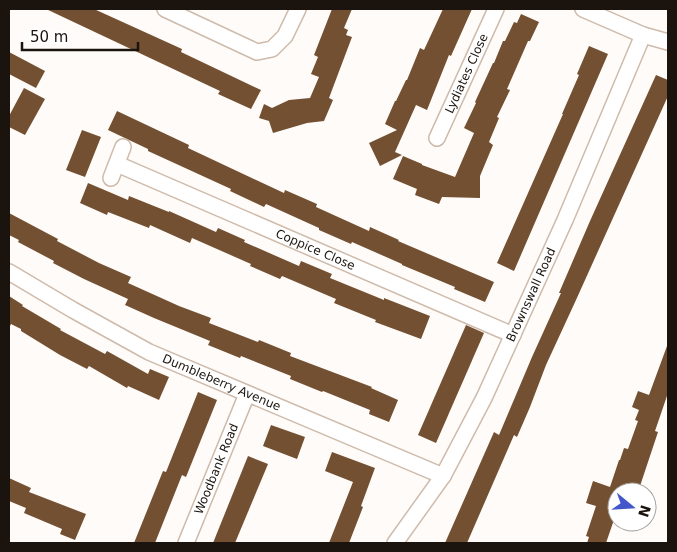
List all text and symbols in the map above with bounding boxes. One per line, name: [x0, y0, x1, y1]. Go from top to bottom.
scale bar: [22, 20, 139, 52]
text: 50 m: [30, 28, 68, 46]
street label: Lydiates Close: [442, 31, 491, 115]
street label: Coppice Close: [274, 226, 357, 273]
street label: Brownswall Road: [504, 246, 558, 344]
street label: Dumbleberry Avenue: [160, 351, 283, 414]
street label: Woodbank Road: [191, 421, 241, 517]
north arrow: [607, 482, 657, 532]
text: N: [635, 503, 654, 519]

